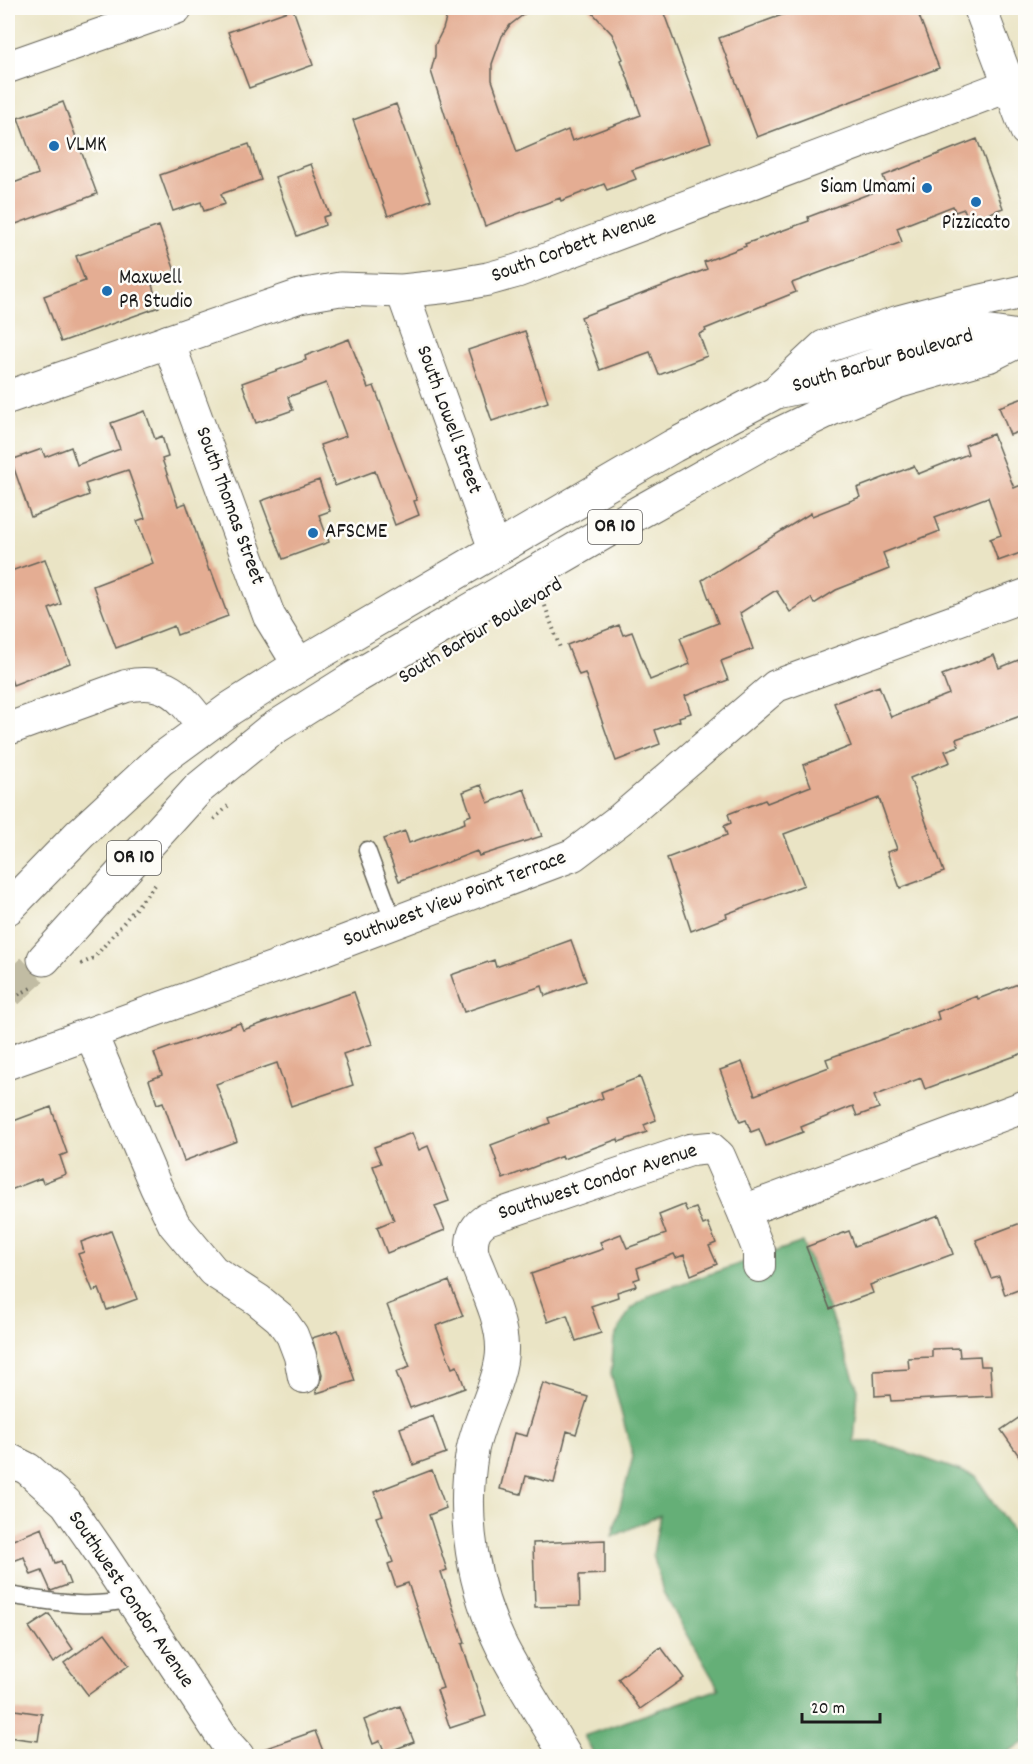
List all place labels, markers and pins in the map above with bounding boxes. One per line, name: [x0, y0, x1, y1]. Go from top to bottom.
place label: VLMK: [66, 131, 107, 161]
marker: VLMK: [47, 139, 61, 153]
place label: Siam Umami: [820, 173, 915, 203]
marker: Siam Umami: [920, 181, 934, 195]
marker: Pizzicato: [969, 195, 983, 209]
place label: Pizzicato: [942, 209, 1010, 239]
place label: Maxwell PR Studio: [119, 264, 193, 318]
marker: Maxwell PR Studio: [100, 284, 114, 298]
place label: AFSCME: [325, 518, 388, 548]
marker: AFSCME: [306, 526, 320, 540]

